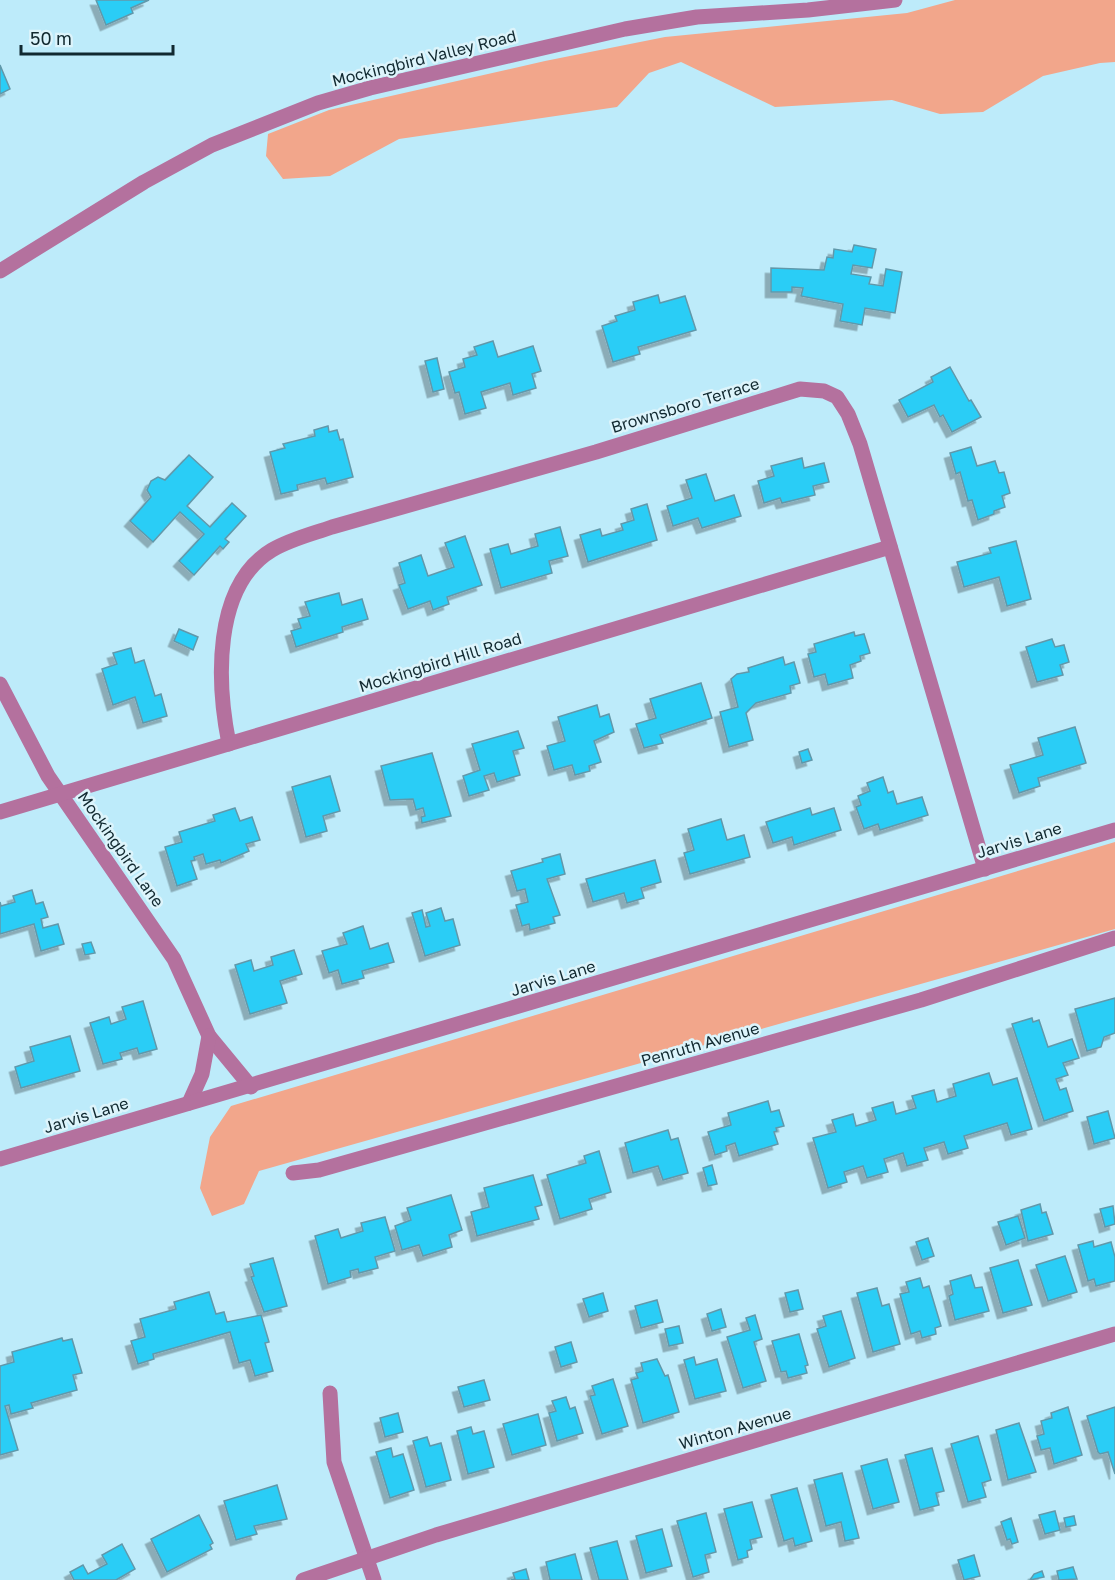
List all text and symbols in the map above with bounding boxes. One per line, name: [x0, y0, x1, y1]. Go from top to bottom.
scale bar: [21, 18, 172, 56]
street label: Mockingbird Valley Road: [330, 25, 518, 91]
text: 50 m: [30, 27, 72, 49]
street label: Brownsboro Terrace: [609, 373, 761, 437]
street label: Mockingbird Hill Road: [356, 628, 524, 696]
street label: Mockingbird Lane: [74, 787, 168, 911]
street label: Jarvis Lane: [974, 818, 1064, 862]
street label: Jarvis Lane: [508, 956, 598, 1000]
street label: Penruth Avenue: [639, 1018, 761, 1070]
street label: Jarvis Lane: [41, 1093, 131, 1137]
street label: Winton Avenue: [677, 1402, 793, 1454]

